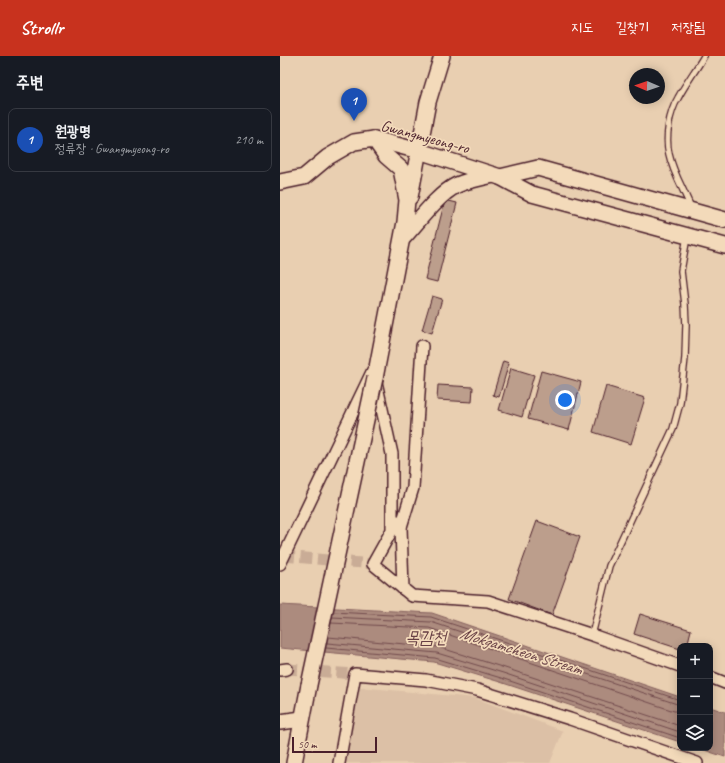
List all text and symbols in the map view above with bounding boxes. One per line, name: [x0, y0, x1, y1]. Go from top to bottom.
text: Strollr: [20, 16, 63, 40]
text: 지도: [571, 19, 593, 36]
text: 길찾기: [615, 19, 649, 36]
text: 저장됨: [671, 19, 705, 36]
north arrow: [629, 68, 665, 104]
text: 주변: [16, 72, 43, 93]
pin: 1: [341, 88, 367, 121]
street label: Gwangmyeong-ro: [379, 116, 473, 159]
text: 원광명: [55, 122, 91, 141]
text: 1: [27, 132, 33, 148]
text: 210 m: [235, 132, 263, 148]
text: 정류장 · Gwangmyeong-ro: [55, 141, 169, 157]
your location: [555, 390, 575, 410]
water label: Mokgamcheon Stream: [458, 623, 586, 680]
water label: 목감천: [405, 627, 449, 648]
map controls: [677, 643, 713, 751]
button: +: [677, 643, 713, 679]
button: −: [677, 679, 713, 715]
button: layers: [677, 715, 713, 751]
scale bar: [292, 735, 377, 754]
text: 50 m: [298, 737, 317, 751]

